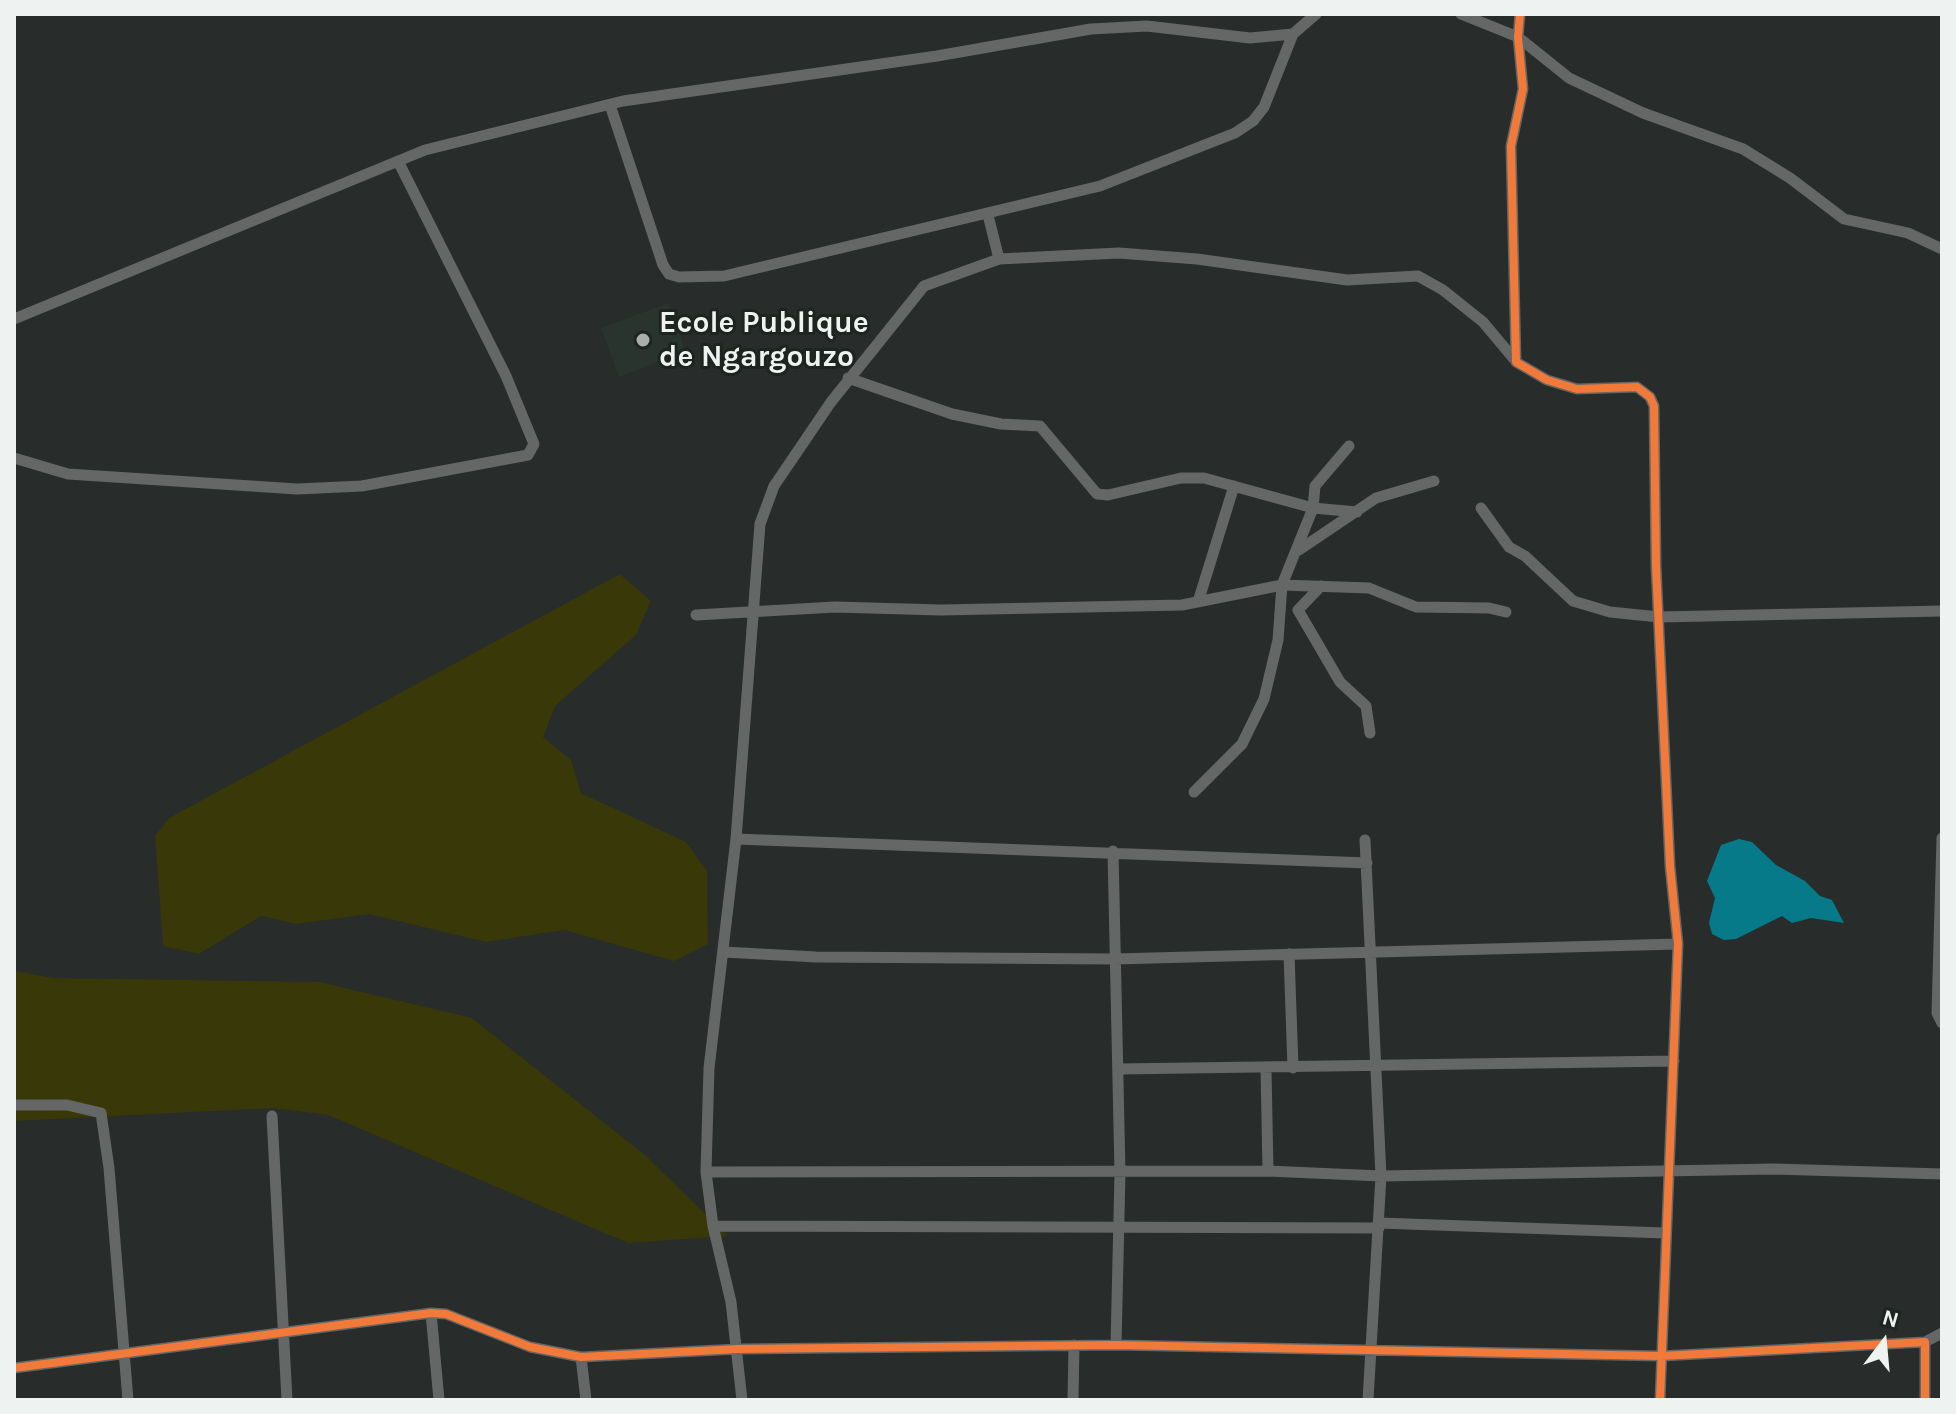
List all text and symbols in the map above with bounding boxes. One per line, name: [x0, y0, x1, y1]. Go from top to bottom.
place label: Ecole Publique de Ngargouzo: [659, 305, 869, 376]
marker: Ecole Publique de Ngargouzo: [634, 331, 652, 349]
north arrow: [1844, 1302, 1924, 1382]
text: N: [1879, 1304, 1902, 1334]

